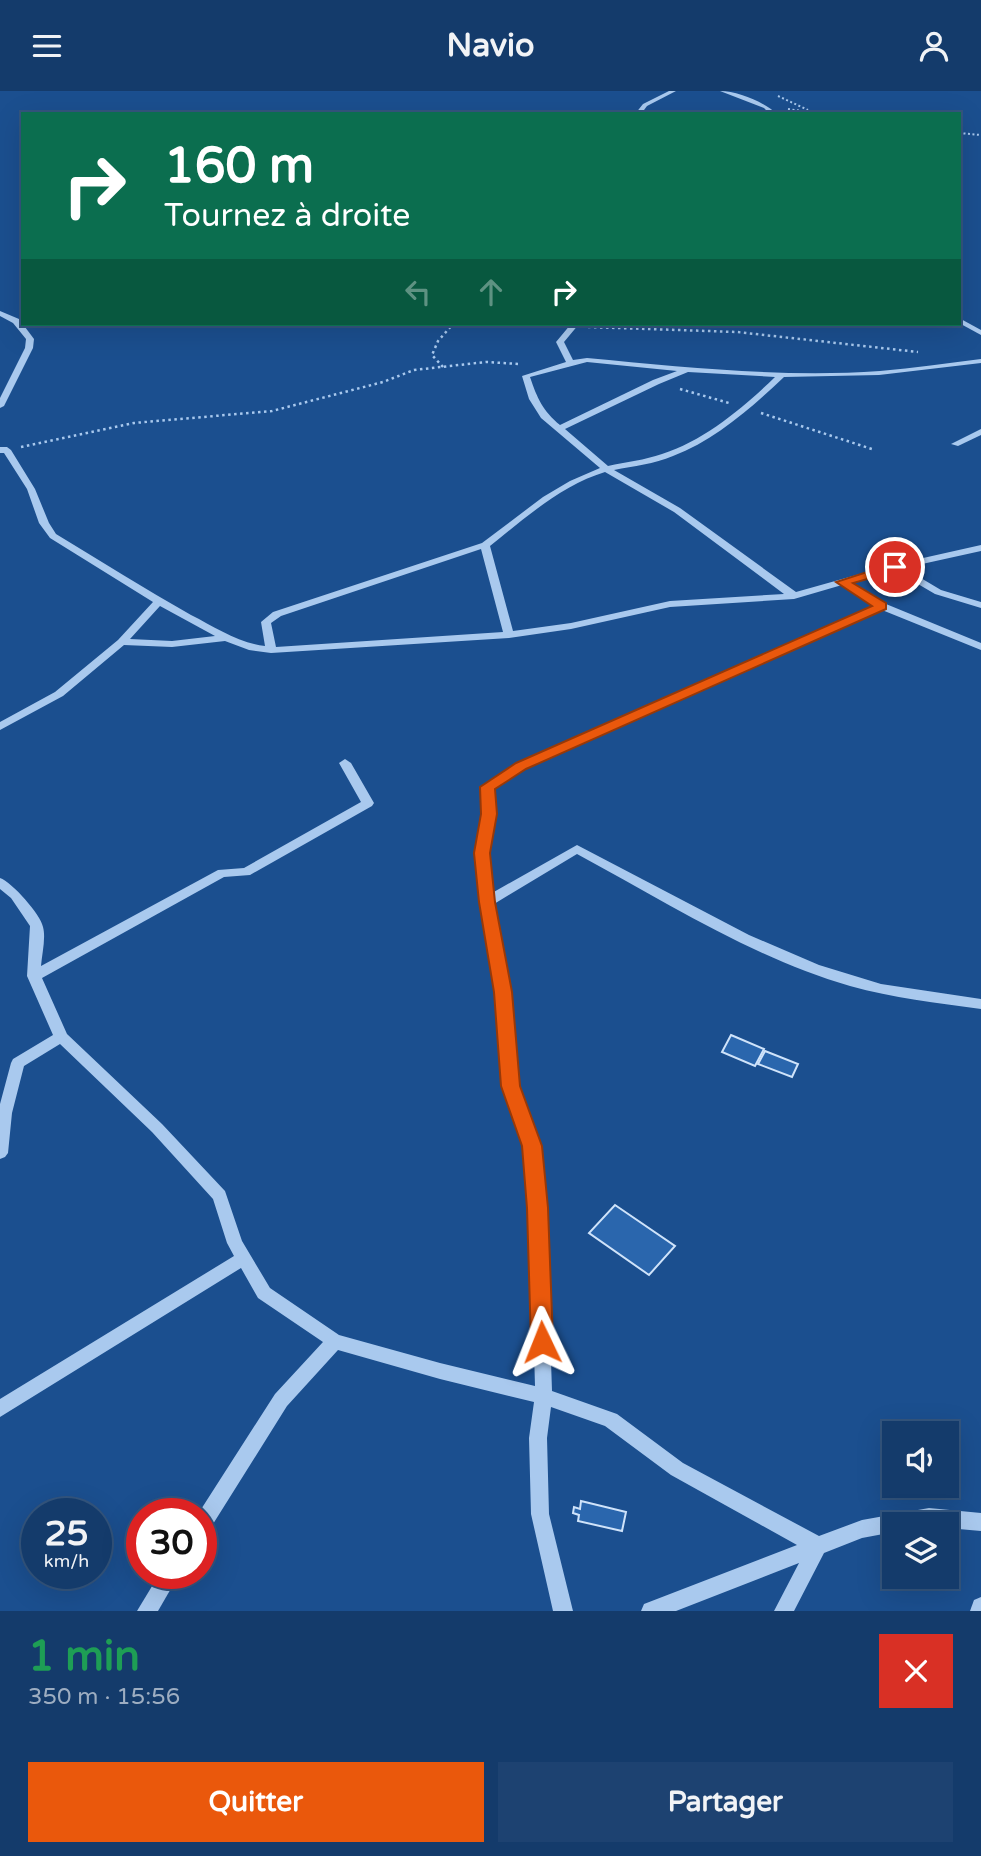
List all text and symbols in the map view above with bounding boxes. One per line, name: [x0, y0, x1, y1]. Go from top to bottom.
icon: menu: [28, 27, 66, 65]
text: Navio: [447, 27, 534, 65]
icon: person: [915, 27, 953, 65]
text: 160 m: [164, 137, 314, 196]
icon: right: [49, 140, 140, 231]
text: Tournez à droite: [164, 197, 410, 235]
icon: left: [399, 273, 437, 311]
icon: ahead: [472, 273, 510, 311]
icon: right: [545, 273, 583, 311]
pin: [865, 537, 925, 597]
icon: arrive: [876, 548, 914, 586]
position arrow: [505, 1305, 579, 1379]
map controls: [882, 1421, 959, 1589]
button: sound: [882, 1421, 959, 1498]
speed limit sign: 30: [126, 1498, 217, 1589]
button: layers: [882, 1512, 959, 1589]
text: 25: [45, 1513, 88, 1555]
text: km/h: [44, 1550, 89, 1572]
text: 1 min: [28, 1631, 140, 1682]
button: close: [879, 1634, 953, 1708]
text: 350 m · 15:56: [28, 1683, 180, 1711]
button: Quitter: [28, 1762, 484, 1842]
button: Partager: [498, 1762, 953, 1842]

